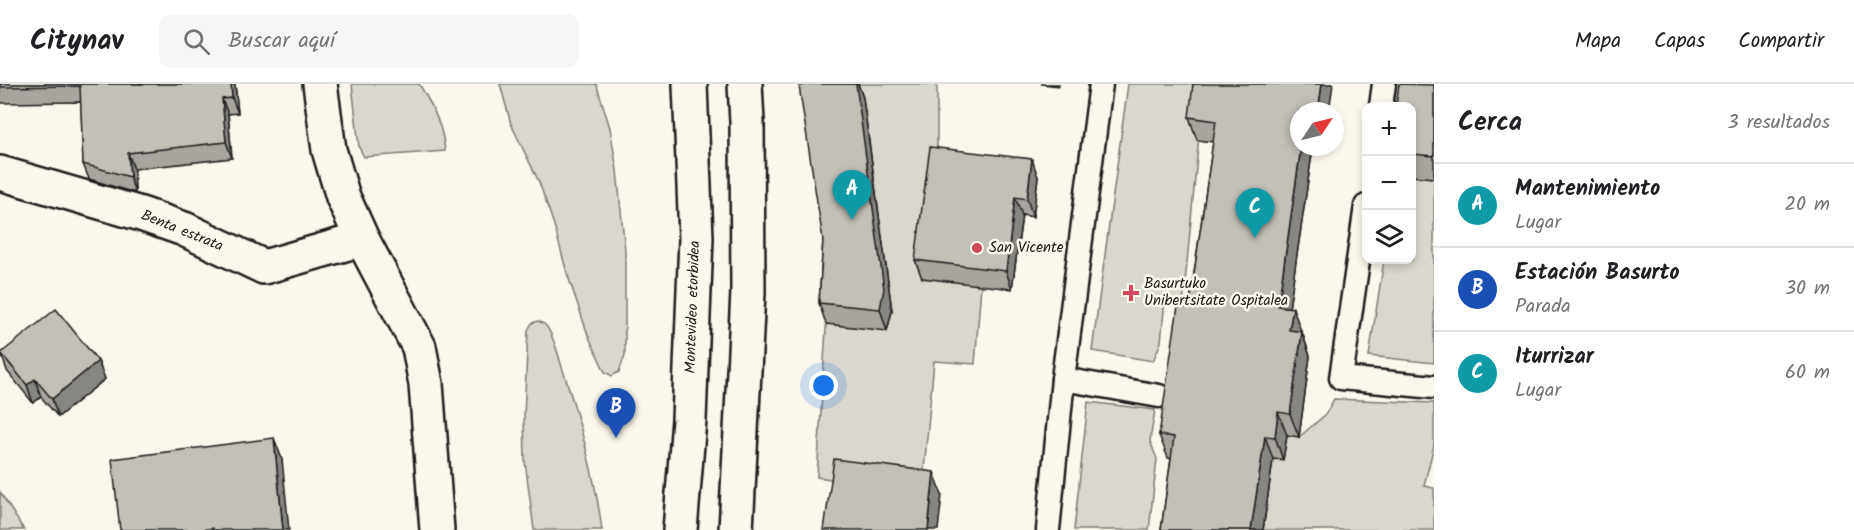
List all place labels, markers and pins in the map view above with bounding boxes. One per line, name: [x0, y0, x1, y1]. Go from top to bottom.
pin: A: [832, 170, 872, 220]
pin: C: [1236, 188, 1274, 238]
place label: San Vicente: [989, 236, 1064, 260]
marker: San Vicente: [970, 241, 984, 255]
place label: Basurtuko Unibertsitate Ospitalea: [1144, 272, 1288, 313]
marker: Basurtuko Unibertsitate Ospitalea: [1122, 284, 1140, 302]
pin: B: [596, 388, 636, 438]

